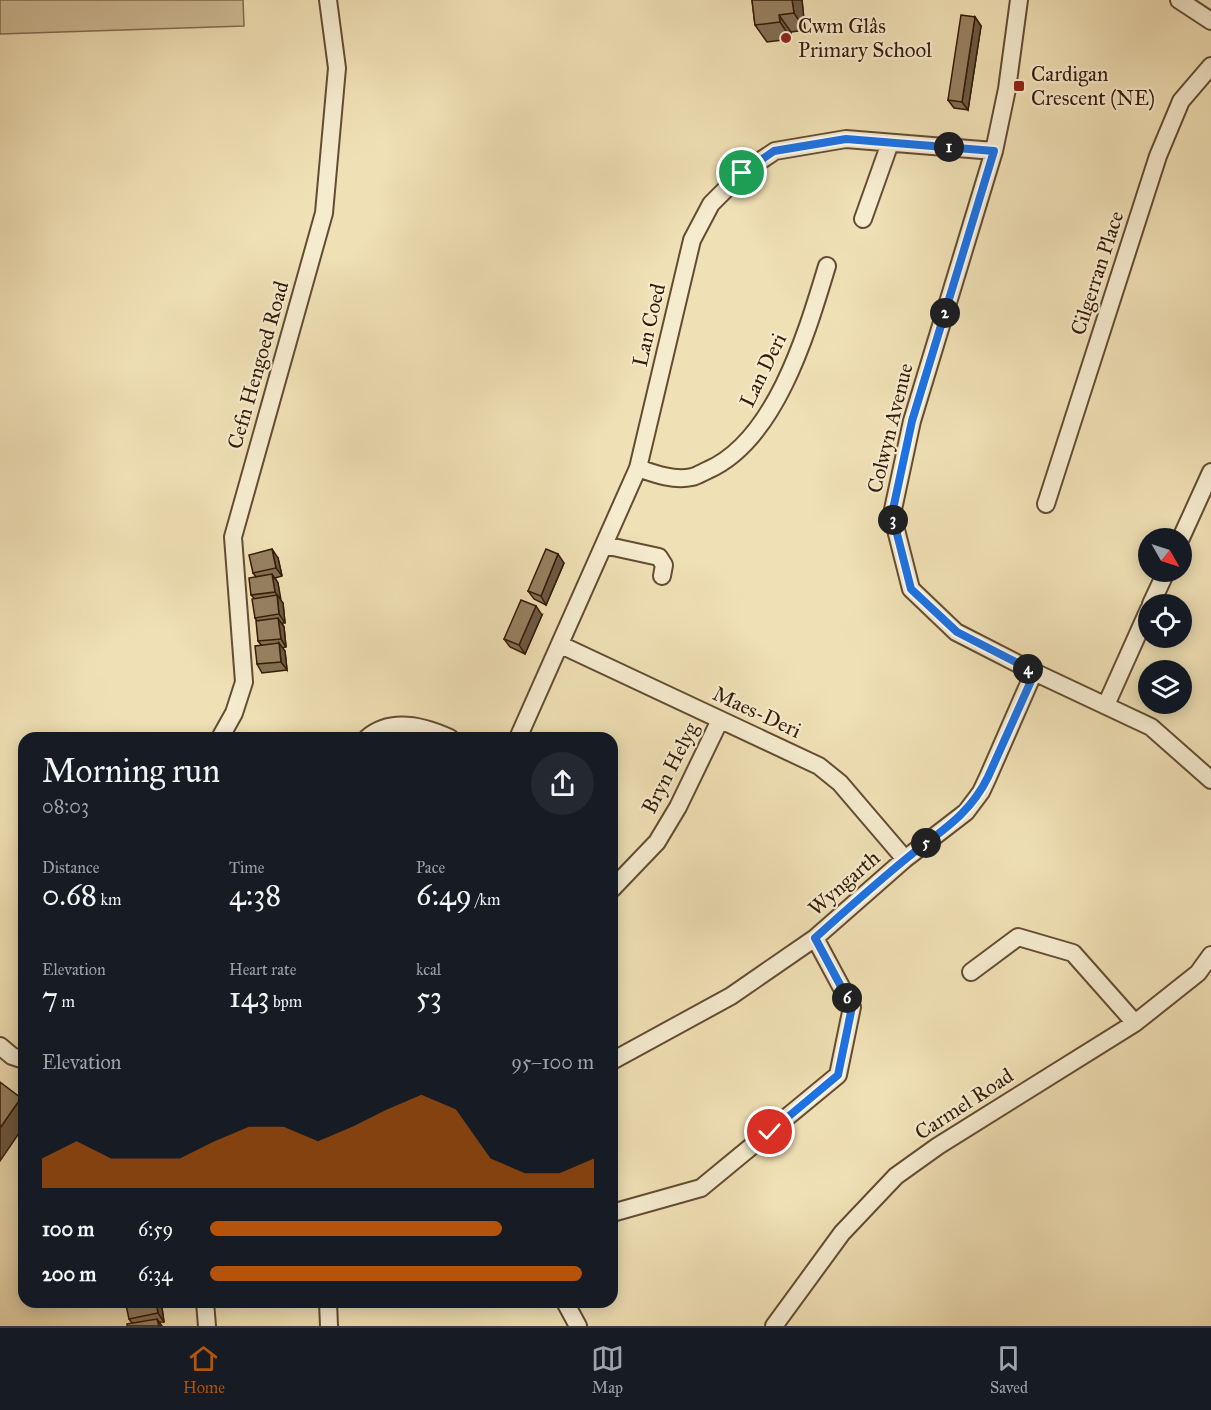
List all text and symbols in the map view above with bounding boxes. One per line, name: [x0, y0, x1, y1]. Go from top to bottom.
place label: Cwm Glâs Primary School: [798, 13, 932, 63]
marker: Cwm Glâs Primary School: [779, 31, 793, 45]
place label: Cardigan Crescent (NE): [1031, 61, 1155, 111]
marker: Cardigan Crescent (NE): [1012, 79, 1026, 93]
pin: 1: [934, 132, 964, 162]
text: 1: [946, 137, 952, 156]
pin: [716, 147, 767, 198]
icon: arrive: [725, 156, 758, 189]
street label: Cilgerran Place: [1065, 207, 1129, 338]
street label: Cefn Hengoed Road: [222, 278, 294, 452]
street label: Lan Coed: [627, 280, 671, 369]
pin: 2: [930, 298, 960, 328]
text: 2: [941, 303, 949, 322]
street label: Lan Deri: [734, 328, 792, 411]
street label: Colwyn Avenue: [861, 360, 919, 496]
pin: 3: [878, 505, 908, 535]
text: 3: [890, 510, 896, 529]
north arrow: [1138, 528, 1192, 582]
map controls: [1138, 528, 1192, 714]
button: locate: [1138, 594, 1192, 648]
pin: 4: [1013, 654, 1043, 684]
text: 4: [1024, 659, 1032, 678]
button: layers: [1138, 660, 1192, 714]
street label: Maes-Deri: [709, 680, 806, 744]
street label: Bryn Helyg: [636, 718, 704, 818]
text: Morning run: [42, 751, 220, 791]
button: share: [531, 752, 594, 815]
text: 08:03: [42, 794, 89, 818]
pin: 5: [911, 828, 941, 858]
text: 5: [922, 833, 930, 852]
street label: Wyngarth: [803, 845, 885, 921]
text: Distance: [42, 858, 99, 877]
text: Time: [229, 858, 264, 877]
text: Pace: [416, 858, 445, 877]
text: 0.68: [42, 877, 97, 913]
text: 4:38: [229, 877, 281, 913]
text: 6:49: [416, 877, 472, 913]
text: km: [97, 890, 121, 909]
text: /km: [472, 890, 500, 909]
text: Elevation: [42, 960, 106, 979]
text: Heart rate: [229, 960, 296, 979]
text: kcal: [416, 960, 441, 979]
text: 7: [42, 979, 58, 1015]
text: 143: [229, 979, 270, 1015]
text: 53: [416, 979, 442, 1015]
pin: 6: [832, 983, 862, 1013]
text: 6: [843, 988, 851, 1007]
text: m: [58, 992, 75, 1011]
text: bpm: [270, 992, 302, 1011]
text: Elevation: [42, 1050, 121, 1074]
text: 95–100 m: [511, 1050, 594, 1074]
street label: Carmel Road: [910, 1062, 1019, 1145]
pin: [744, 1106, 795, 1157]
icon: check: [753, 1115, 786, 1148]
text: 100 m: [42, 1217, 94, 1241]
text: 6:59: [138, 1217, 173, 1241]
text: 200 m: [42, 1262, 96, 1286]
text: 6:34: [138, 1262, 172, 1286]
tab: Home: [183, 1342, 225, 1397]
tab: Map: [591, 1342, 624, 1397]
tab: Saved: [990, 1342, 1028, 1397]

